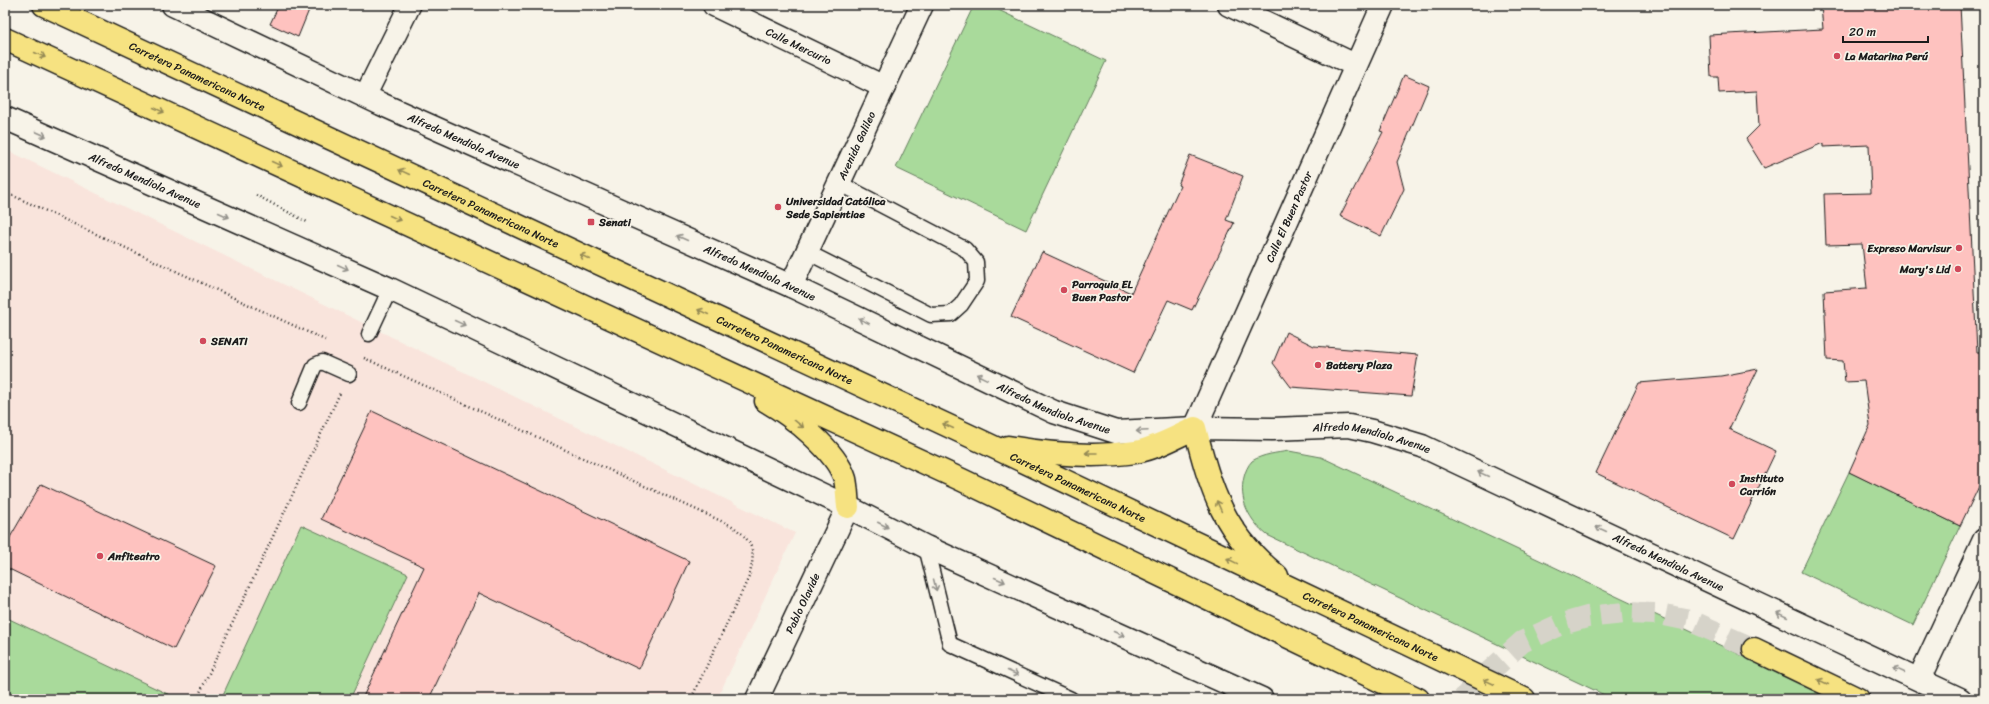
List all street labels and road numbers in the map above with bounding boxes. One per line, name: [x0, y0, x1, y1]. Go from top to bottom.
street label: Calle Mercurio: [762, 22, 835, 70]
street label: Carretera Panamericana Norte: [126, 37, 269, 117]
street label: Alfredo Mendiola Avenue: [404, 108, 523, 175]
street label: Avenida Galileo: [832, 108, 881, 184]
street label: Alfredo Mendiola Avenue: [85, 147, 204, 214]
street label: Calle El Buen Pastor: [1261, 167, 1318, 266]
street label: Carretera Panamericana Norte: [419, 174, 563, 254]
street label: Alfredo Mendiola Avenue: [700, 239, 819, 307]
street label: Carretera Panamericana Norte: [713, 310, 856, 390]
street label: Alfredo Mendiola Avenue: [993, 377, 1114, 440]
street label: Alfredo Mendiola Avenue: [1311, 417, 1435, 459]
street label: Carretera Panamericana Norte: [1007, 447, 1150, 528]
street label: Alfredo Mendiola Avenue: [1609, 528, 1728, 597]
street label: Pablo Olavide: [780, 570, 826, 637]
street label: Carretera Panamericana Norte: [1299, 586, 1442, 667]

